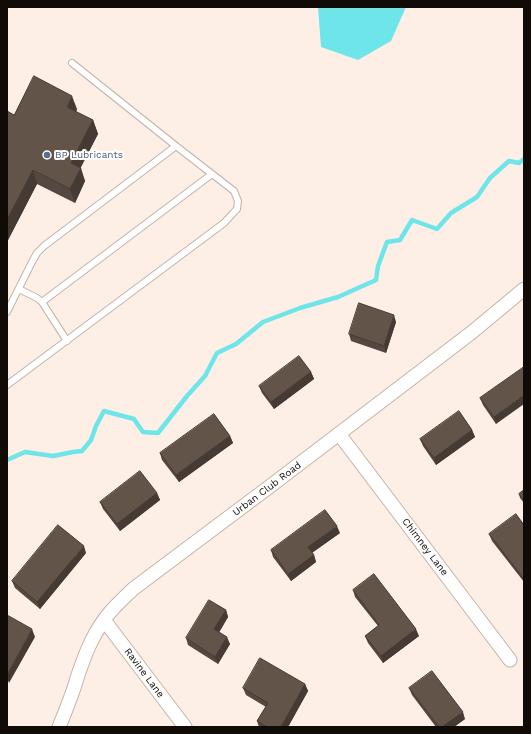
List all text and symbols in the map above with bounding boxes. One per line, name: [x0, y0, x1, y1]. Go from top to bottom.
place label: BP Lubricants: [55, 149, 123, 161]
marker: BP Lubricants: [42, 150, 52, 160]
street label: Urban Club Road: [230, 459, 304, 519]
street label: Chimney Lane: [399, 516, 451, 578]
street label: Ravine Lane: [121, 646, 167, 700]

